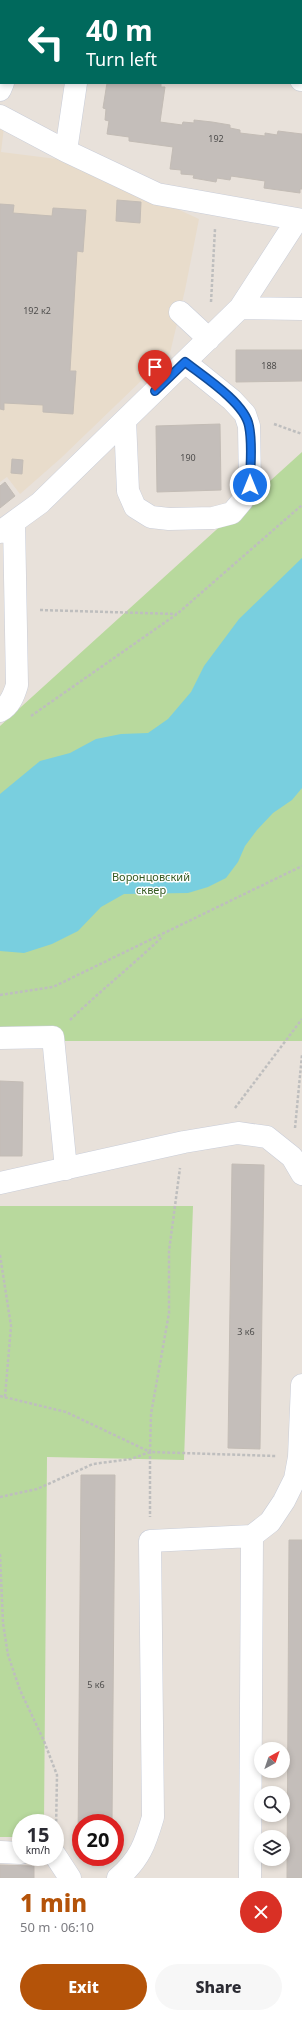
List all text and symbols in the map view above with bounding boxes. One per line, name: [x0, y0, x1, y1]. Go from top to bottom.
text: 40 m: [86, 11, 153, 49]
icon: left: [20, 16, 72, 68]
text: Turn left: [86, 47, 157, 71]
house number: 192: [208, 132, 224, 145]
house number: 192 к2: [23, 304, 51, 317]
pin: [138, 350, 172, 391]
icon: arrive: [144, 356, 166, 378]
house number: 188: [261, 359, 277, 372]
house number: 190: [180, 451, 196, 464]
position arrow: [229, 464, 271, 506]
park label: Воронцовский сквер: [112, 869, 190, 897]
house number: 3 к6: [237, 1325, 255, 1338]
house number: 5 к6: [87, 1678, 105, 1691]
north arrow: [254, 1742, 290, 1778]
map controls: [254, 1742, 290, 1866]
button: search: [254, 1786, 290, 1822]
speed limit sign: 20: [72, 1814, 124, 1866]
text: 15: [27, 1821, 49, 1848]
button: layers: [254, 1830, 290, 1866]
text: km/h: [26, 1843, 50, 1857]
text: 1 min: [20, 1886, 87, 1919]
button: close: [240, 1891, 282, 1933]
text: 50 m · 06:10: [20, 1918, 94, 1936]
button: Exit: [20, 1964, 147, 2010]
button: Share: [155, 1964, 282, 2010]

